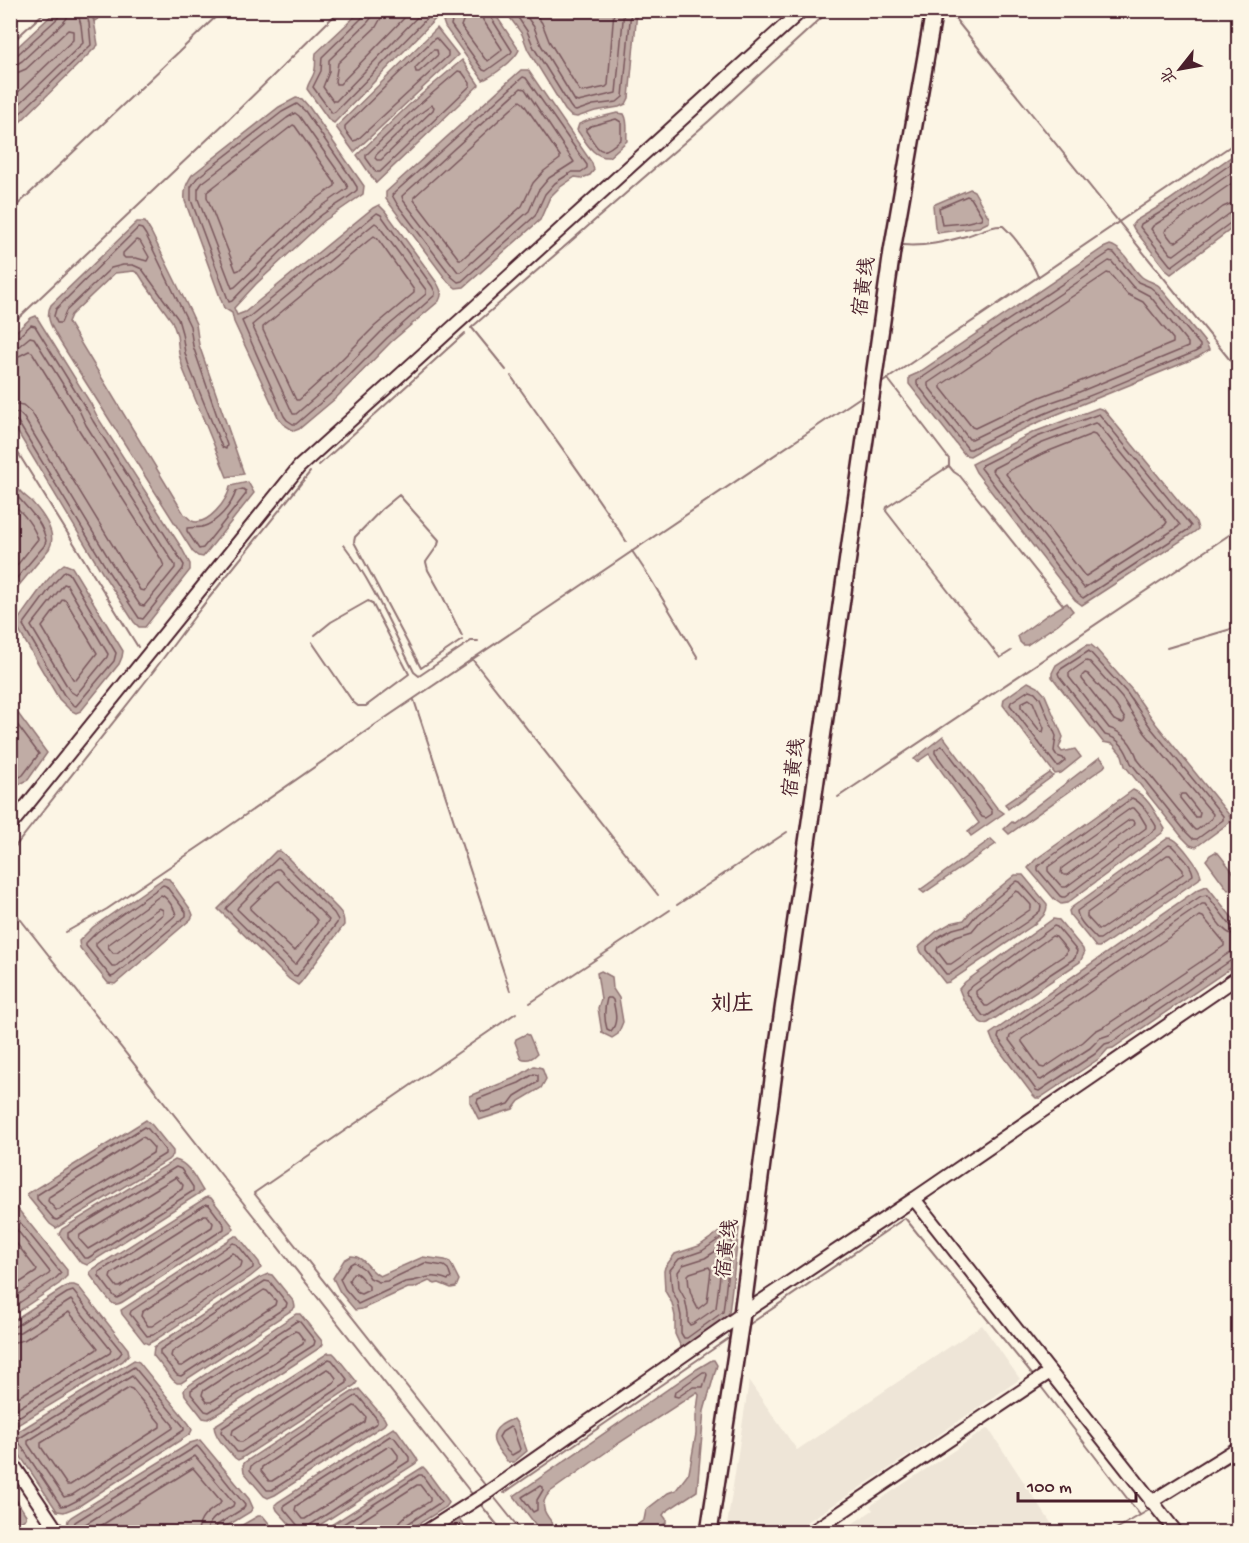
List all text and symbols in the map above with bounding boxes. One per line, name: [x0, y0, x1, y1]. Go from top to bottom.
north arrow: [1150, 39, 1210, 99]
text: 北: [1157, 63, 1182, 87]
street label: 宿黄线: [848, 255, 882, 318]
street label: 宿黄线: [778, 736, 812, 799]
district label: 刘庄: [710, 991, 754, 1019]
street label: 宿黄线: [711, 1217, 745, 1280]
scale bar: [1018, 1465, 1136, 1503]
text: 100 m: [1026, 1478, 1072, 1499]

